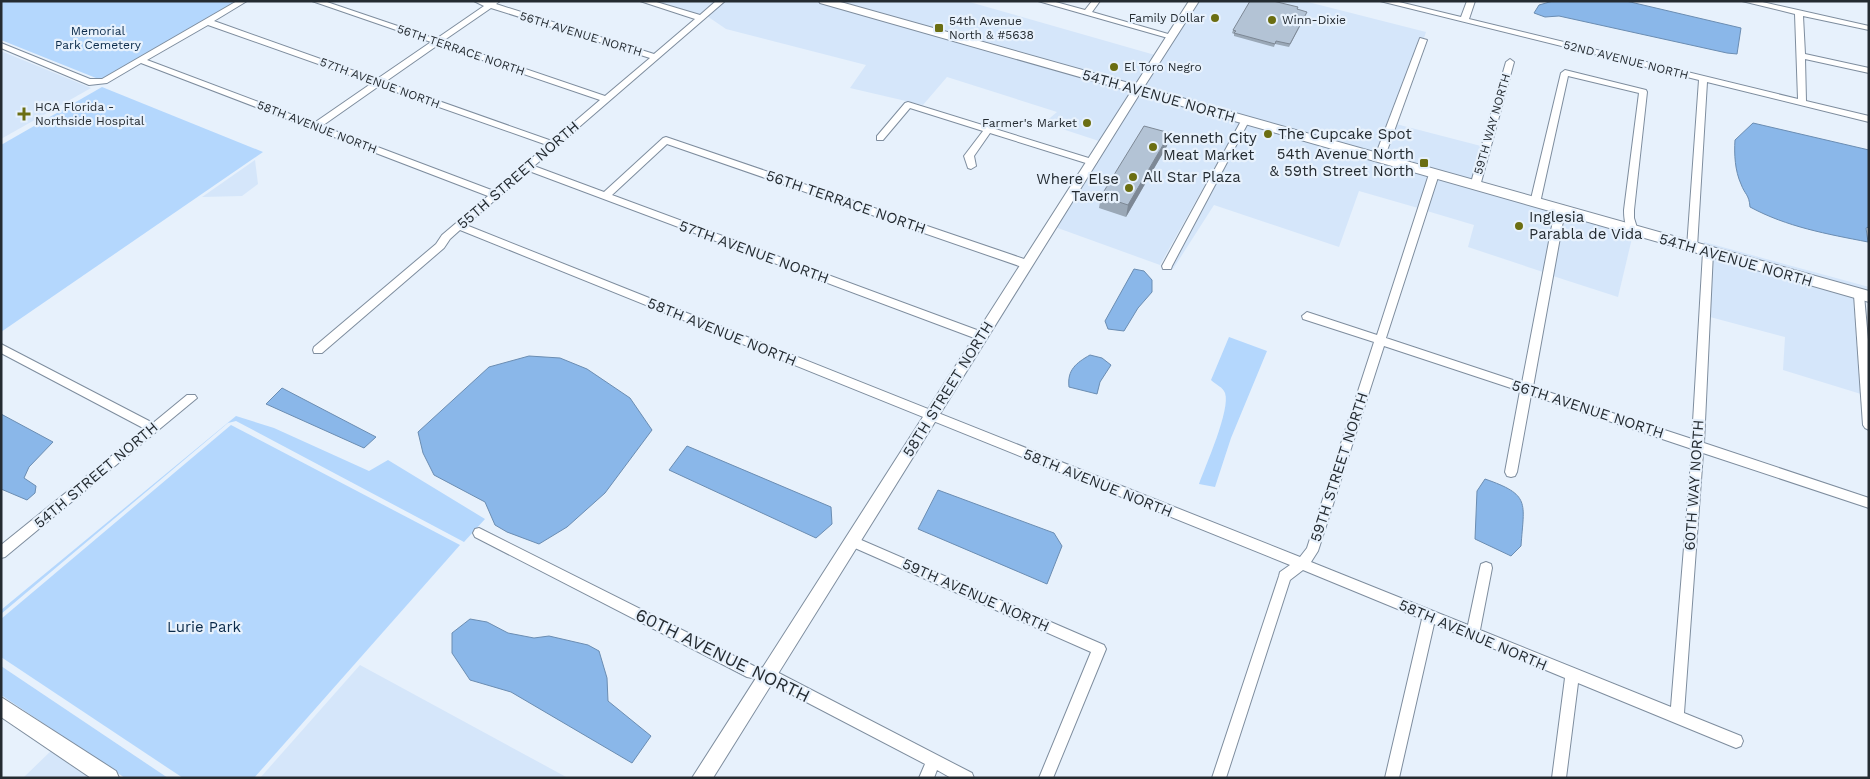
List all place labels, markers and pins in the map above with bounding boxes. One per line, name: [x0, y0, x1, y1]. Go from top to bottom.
place label: Family Dollar: [1129, 11, 1205, 25]
marker: Family Dollar: [1209, 12, 1221, 24]
place label: Winn-Dixie: [1282, 13, 1346, 27]
place label: 54th Avenue North & #5638: [949, 14, 1034, 42]
marker: Winn-Dixie: [1266, 14, 1278, 26]
marker: 54th Avenue North & #5638: [933, 22, 945, 34]
place label: El Toro Negro: [1124, 60, 1202, 74]
marker: El Toro Negro: [1108, 61, 1120, 73]
place label: HCA Florida - Northside Hospital: [35, 100, 145, 128]
marker: HCA Florida - Northside Hospital: [17, 107, 31, 121]
place label: Farmer's Market: [982, 116, 1077, 130]
marker: Farmer's Market: [1081, 117, 1093, 129]
place label: The Cupcake Spot: [1278, 125, 1412, 143]
marker: The Cupcake Spot: [1262, 128, 1274, 140]
place label: Kenneth City Meat Market: [1163, 129, 1257, 164]
marker: Kenneth City Meat Market: [1147, 141, 1159, 153]
place label: 54th Avenue North & 59th Street North: [1269, 145, 1414, 180]
marker: 54th Avenue North & 59th Street North: [1418, 157, 1430, 169]
place label: All Star Plaza: [1143, 168, 1241, 186]
place label: Where Else Tavern: [1036, 170, 1119, 205]
marker: All Star Plaza: [1127, 171, 1139, 183]
marker: Where Else Tavern: [1123, 182, 1135, 194]
place label: Inglesia Parabla de Vida: [1529, 208, 1643, 243]
marker: Inglesia Parabla de Vida: [1513, 220, 1525, 232]

